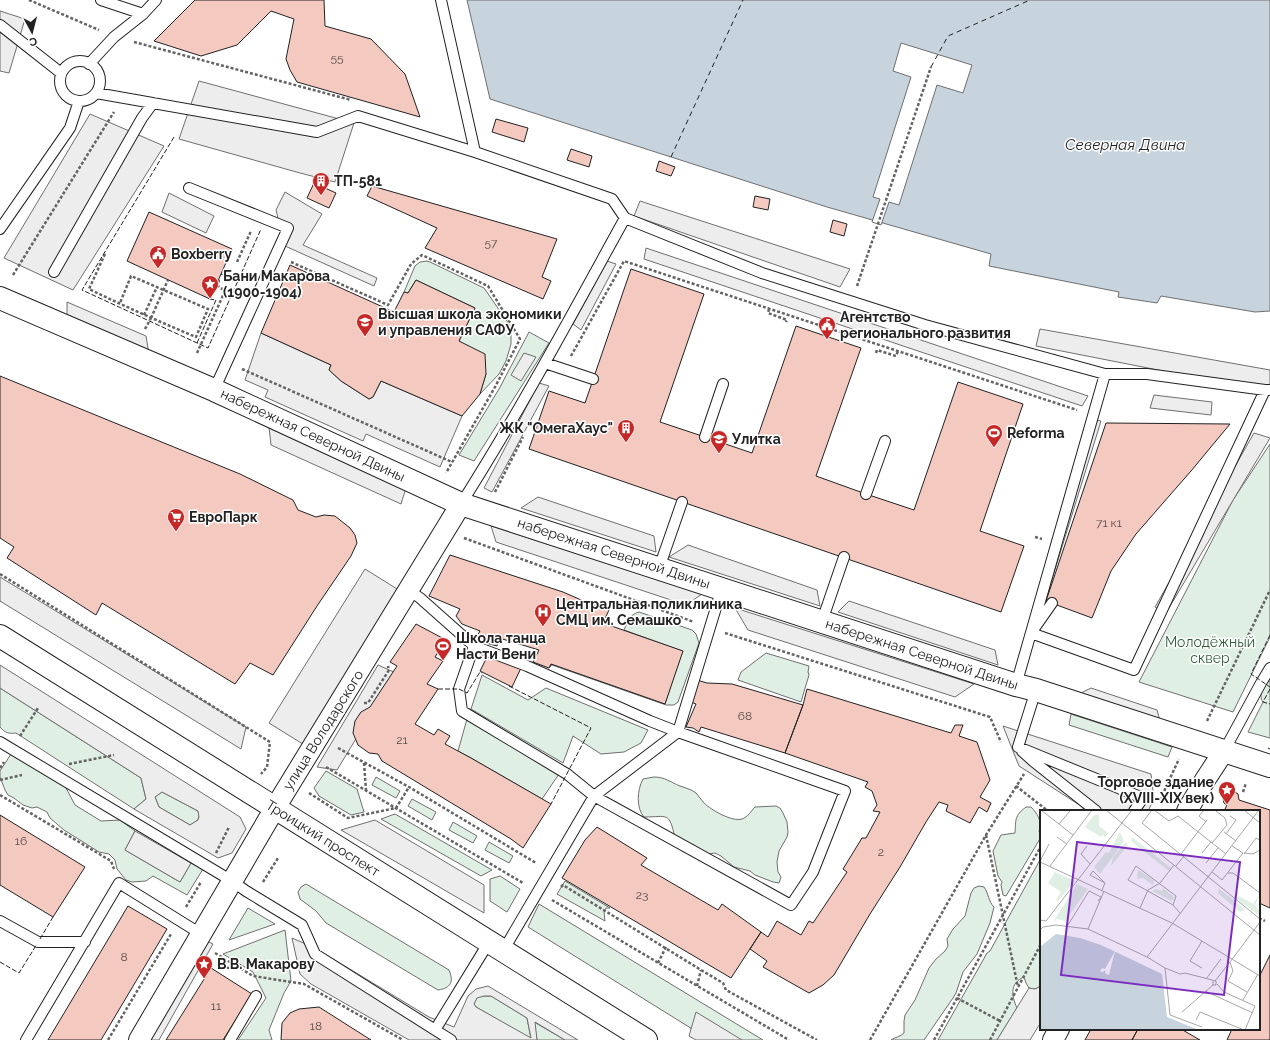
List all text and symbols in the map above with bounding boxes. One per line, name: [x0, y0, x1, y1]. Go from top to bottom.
north arrow: [12, 12, 52, 52]
text: С: [28, 35, 38, 48]
house number: 55: [330, 51, 344, 65]
water label: Северная Двина: [1065, 136, 1185, 154]
building icon: ТП-581: [311, 171, 331, 196]
place label: ТП-581: [334, 173, 382, 189]
house number: 57: [485, 236, 498, 250]
public building icon: Boxberry: [148, 244, 168, 269]
place label: Boxberry: [171, 246, 232, 262]
place label: Бани Макарова (1900-1904): [223, 268, 330, 300]
place icon: Бани Макарова (1900-1904): [200, 274, 220, 299]
place label: Высшая школа экономики и управления САФУ: [378, 306, 562, 338]
place label: Агентство регионального развития: [840, 309, 1011, 341]
school or university icon: Высшая школа экономики и управления САФУ: [355, 312, 375, 337]
public building icon: Агентство регионального развития: [817, 315, 837, 340]
street label: набережная Северной Двины: [218, 385, 408, 485]
building icon: ЖК "ОмегаХаус": [616, 418, 636, 443]
place label: ЖК "ОмегаХаус": [499, 420, 613, 436]
sports icon: Reforma: [984, 423, 1004, 448]
place label: Reforma: [1007, 425, 1064, 441]
school or university icon: Улитка: [709, 429, 729, 454]
place label: Улитка: [731, 431, 781, 447]
supermarket icon: ЕвроПарк: [166, 507, 186, 532]
place label: ЕвроПарк: [189, 509, 258, 525]
street label: набережная Северной Двины: [516, 514, 712, 592]
house number: 71 к1: [1096, 516, 1122, 530]
place label: Центральная поликлиника СМЦ им. Семашко: [556, 596, 742, 628]
hospital icon: Центральная поликлиника СМЦ им. Семашко: [533, 602, 553, 627]
street label: набережная Северной Двины: [824, 615, 1020, 693]
place label: Школа танца Насти Вени: [456, 630, 546, 662]
park label: Молодёжный сквер: [1165, 634, 1255, 666]
sports icon: Школа танца Насти Вени: [433, 636, 453, 661]
street label: улица Володарского: [280, 667, 366, 793]
house number: 68: [738, 709, 752, 723]
house number: 21: [396, 733, 408, 747]
place label: Торговое здание (XVIII-XIX век): [1098, 774, 1215, 806]
place icon: Торговое здание (XVIII-XIX век): [1217, 780, 1237, 805]
street label: Троицкий проспект: [263, 797, 383, 880]
inset map: [1040, 810, 1260, 1030]
house number: 16: [15, 834, 27, 848]
house number: 2: [878, 845, 884, 859]
house number: 23: [636, 888, 648, 902]
house number: 8: [120, 950, 128, 964]
place icon: В.В. Макарову: [194, 954, 214, 979]
place label: В.В. Макарову: [217, 956, 315, 972]
house number: 11: [211, 999, 221, 1013]
house number: 18: [310, 1019, 322, 1033]

